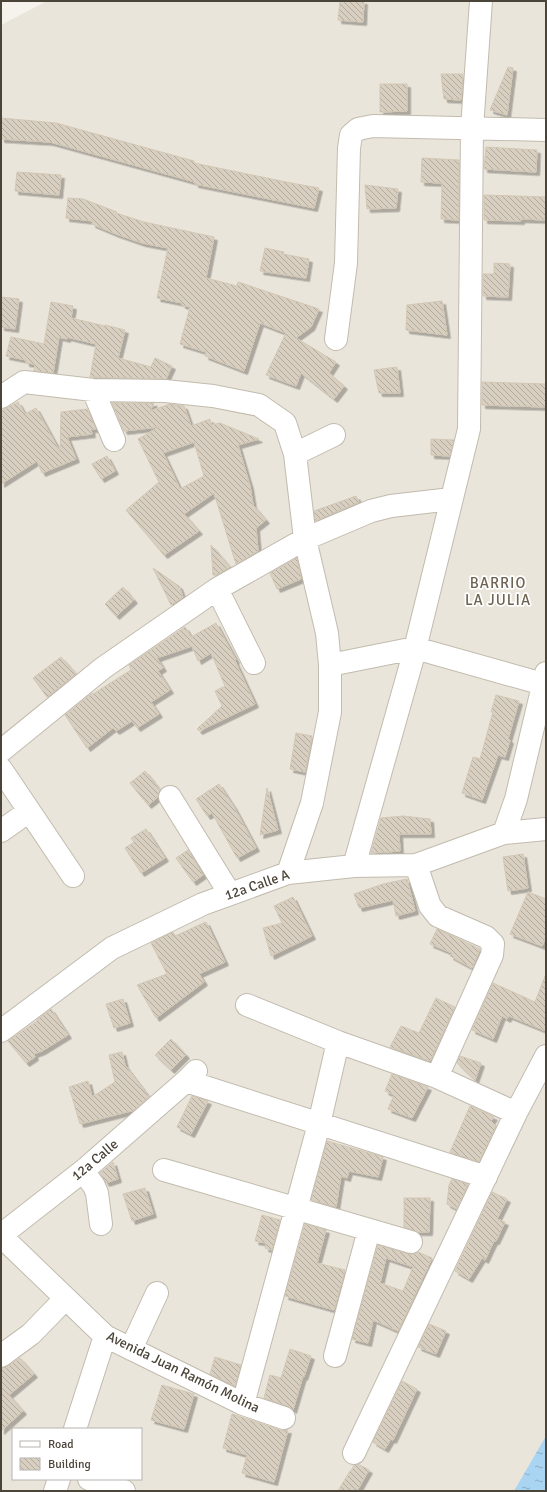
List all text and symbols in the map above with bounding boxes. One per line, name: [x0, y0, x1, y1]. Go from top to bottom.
district label: BARRIO LA JULIA: [465, 574, 531, 609]
street label: 12a Calle A: [222, 866, 292, 904]
street label: 12a Calle: [68, 1136, 122, 1184]
street label: Avenida Juan Ramón Molina: [104, 1328, 262, 1416]
legend: [12, 1428, 142, 1480]
text: Road: [48, 1437, 74, 1452]
text: Building: [48, 1457, 91, 1472]

